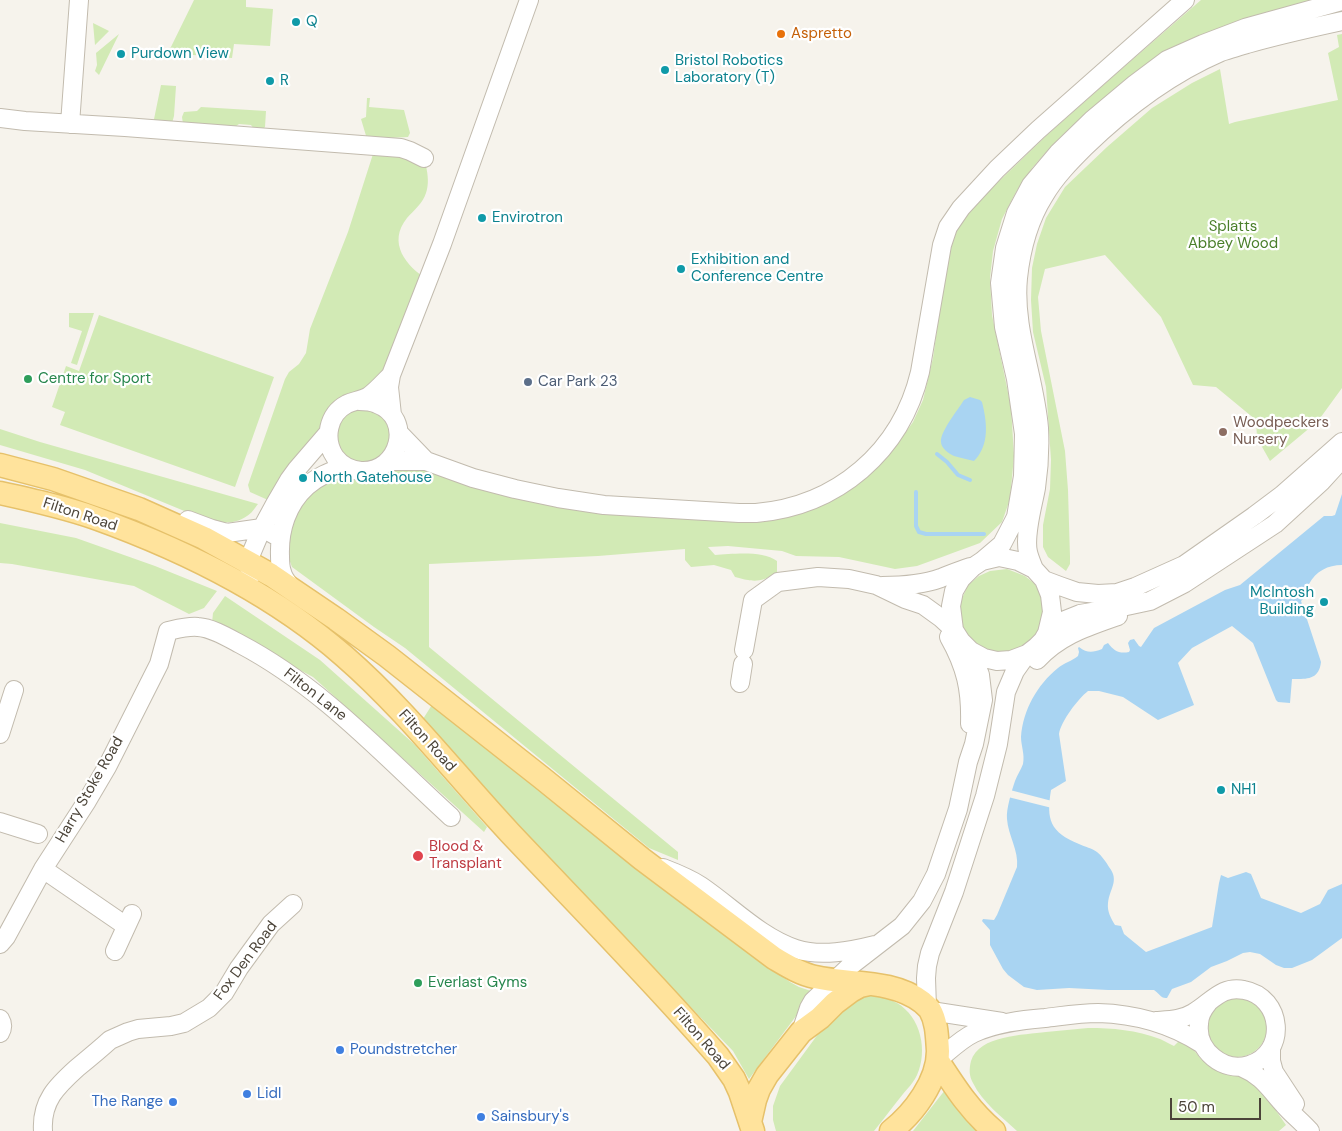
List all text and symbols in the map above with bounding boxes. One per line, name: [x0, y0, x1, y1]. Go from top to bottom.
place label: Q: [306, 13, 318, 31]
marker: Q: [290, 16, 302, 28]
place label: Aspretto: [791, 25, 852, 43]
marker: Aspretto: [775, 28, 787, 40]
place label: Purdown View: [131, 45, 229, 63]
marker: Purdown View: [115, 48, 127, 60]
place label: Bristol Robotics Laboratory (T): [675, 52, 783, 87]
marker: Bristol Robotics Laboratory (T): [659, 64, 671, 76]
place label: R: [280, 72, 289, 90]
marker: R: [264, 75, 276, 87]
place label: Envirotron: [492, 209, 563, 227]
marker: Envirotron: [476, 212, 488, 224]
park label: Splatts Abbey Wood: [1188, 218, 1278, 253]
place label: Exhibition and Conference Centre: [691, 251, 824, 286]
marker: Exhibition and Conference Centre: [675, 263, 687, 275]
place label: Centre for Sport: [38, 370, 151, 388]
marker: Centre for Sport: [22, 373, 34, 385]
place label: Car Park 23: [538, 373, 618, 391]
marker: Car Park 23: [522, 376, 534, 388]
place label: Woodpeckers Nursery: [1233, 414, 1329, 449]
marker: Woodpeckers Nursery: [1217, 426, 1229, 438]
place label: North Gatehouse: [313, 469, 432, 487]
marker: North Gatehouse: [297, 472, 309, 484]
street label: Filton Road: [41, 495, 119, 535]
place label: McIntosh Building: [1250, 584, 1314, 619]
marker: McIntosh Building: [1318, 596, 1330, 608]
street label: Filton Lane: [280, 665, 350, 725]
street label: Filton Road: [395, 706, 459, 776]
street label: Harry Stoke Road: [52, 734, 128, 846]
place label: NH1: [1231, 781, 1256, 799]
marker: NH1: [1215, 784, 1227, 796]
place label: Blood & Transplant: [429, 838, 502, 873]
marker: Blood & Transplant: [411, 849, 425, 863]
street label: Fox Den Road: [211, 918, 281, 1004]
place label: Everlast Gyms: [428, 974, 527, 992]
marker: Everlast Gyms: [412, 977, 424, 989]
street label: Filton Road: [669, 1004, 733, 1074]
place label: Poundstretcher: [350, 1041, 457, 1059]
marker: Poundstretcher: [334, 1044, 346, 1056]
place label: Lidl: [257, 1085, 281, 1103]
marker: Lidl: [241, 1088, 253, 1100]
scale bar: [1172, 1088, 1263, 1120]
place label: The Range: [91, 1093, 163, 1111]
marker: The Range: [167, 1096, 179, 1108]
text: 50 m: [1178, 1097, 1215, 1117]
place label: Sainsbury's: [491, 1108, 569, 1126]
marker: Sainsbury's: [475, 1111, 487, 1123]

